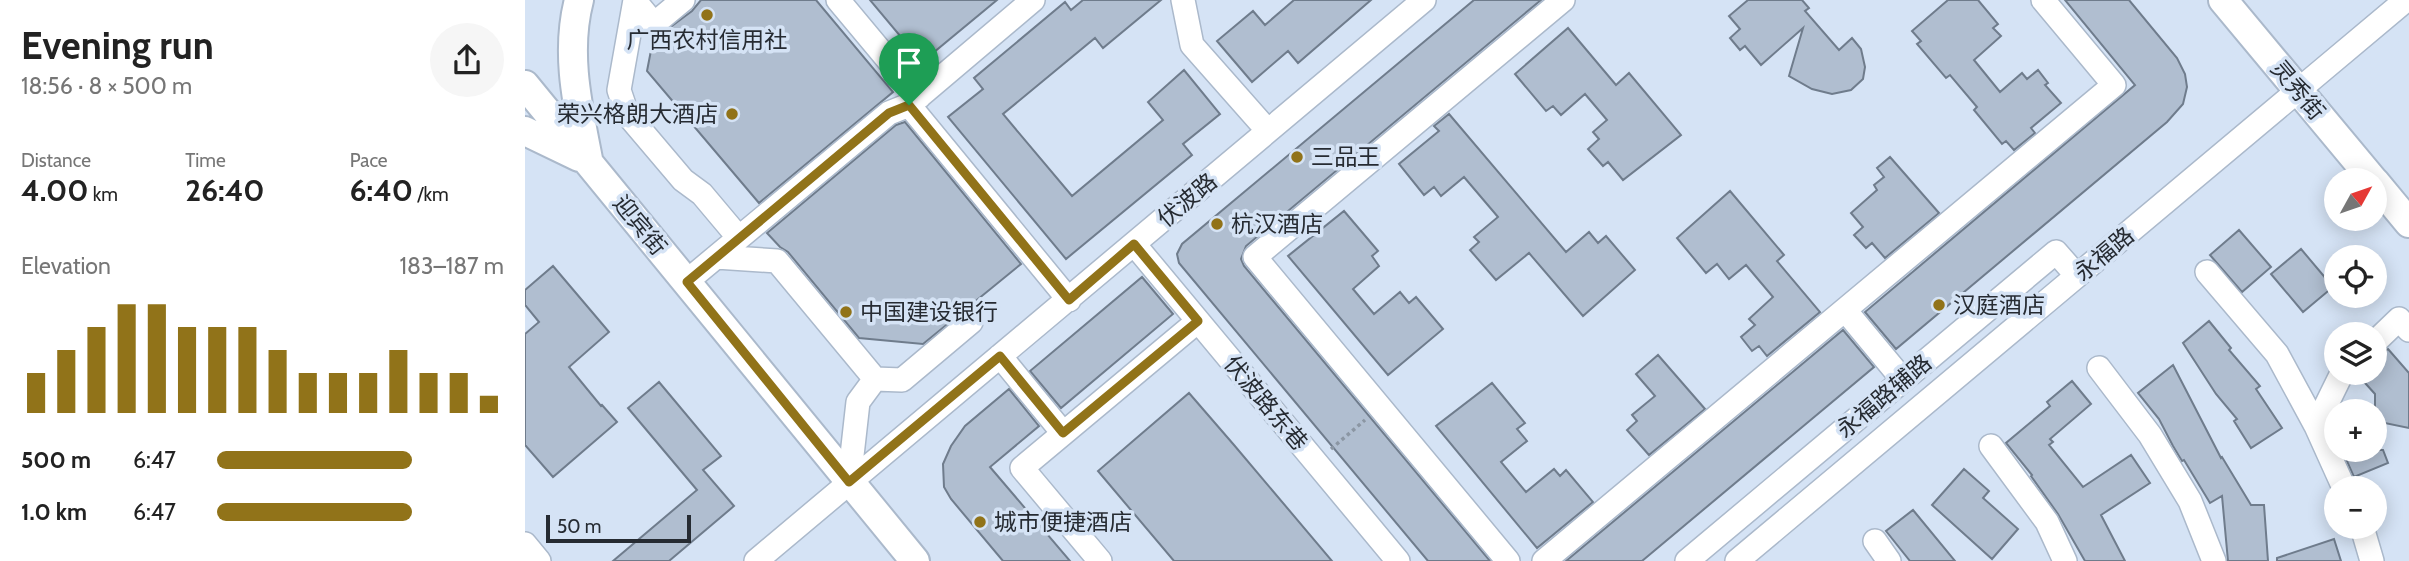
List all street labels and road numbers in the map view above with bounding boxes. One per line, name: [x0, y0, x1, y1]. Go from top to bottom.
street label: 灵秀街: [2265, 55, 2331, 125]
street label: 伏波路: [1152, 167, 1222, 233]
street label: 迎宾街: [607, 189, 673, 261]
street label: 永福路: [2069, 221, 2139, 287]
street label: 永福路辅路: [1831, 348, 1937, 444]
street label: 伏波路东巷: [1218, 350, 1314, 456]

